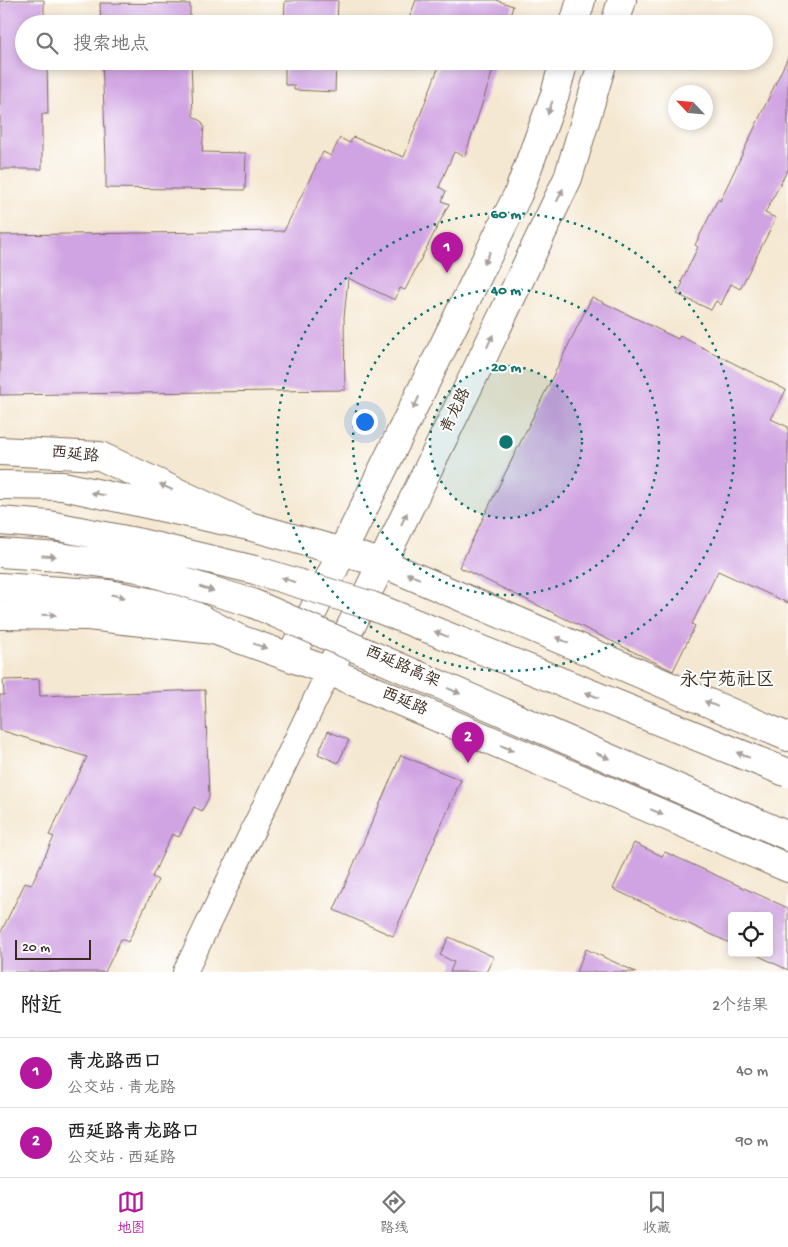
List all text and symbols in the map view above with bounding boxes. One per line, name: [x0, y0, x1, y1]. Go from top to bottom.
search box: [15, 15, 773, 70]
icon: search: [33, 29, 61, 57]
text: 搜索地点: [73, 34, 149, 57]
north arrow: [668, 85, 713, 130]
one-way arrow: [546, 101, 554, 116]
one-way arrow: [556, 188, 564, 202]
text: 60 m: [491, 206, 522, 224]
pin: 1: [431, 232, 463, 273]
one-way arrow: [483, 250, 491, 265]
text: 40 m: [490, 282, 521, 300]
one-way arrow: [486, 334, 495, 349]
text: 20 m: [491, 359, 521, 377]
street label: 青龙路: [436, 384, 476, 437]
one-way arrow: [411, 396, 420, 411]
your location: [352, 409, 378, 435]
centre of rings: [497, 433, 515, 451]
street label: 西延路: [50, 442, 100, 468]
one-way arrow: [159, 483, 173, 491]
one-way arrow: [90, 489, 106, 497]
one-way arrow: [400, 512, 408, 526]
one-way arrow: [41, 552, 57, 560]
one-way arrow: [405, 571, 420, 579]
one-way arrow: [280, 576, 295, 584]
one-way arrow: [200, 586, 215, 593]
one-way arrow: [111, 592, 126, 600]
one-way arrow: [41, 611, 57, 619]
one-way arrow: [433, 630, 448, 638]
one-way arrow: [555, 635, 569, 643]
street label: 西延路高架: [362, 641, 443, 693]
one-way arrow: [253, 642, 268, 650]
district label: 永宁苑社区: [679, 669, 775, 693]
street label: 西延路: [378, 683, 431, 721]
one-way arrow: [447, 687, 461, 695]
one-way arrow: [585, 690, 599, 698]
one-way arrow: [704, 700, 718, 708]
pin: 2: [452, 722, 484, 763]
one-way arrow: [500, 744, 515, 752]
one-way arrow: [735, 751, 750, 759]
one-way arrow: [596, 752, 610, 760]
one-way arrow: [650, 808, 664, 816]
map controls: [728, 912, 773, 957]
button: locate: [728, 912, 773, 957]
scale bar: [15, 937, 91, 960]
text: 20 m: [22, 940, 50, 957]
text: 附近: [20, 995, 62, 1020]
text: 2个结果: [712, 998, 768, 1017]
text: 青龙路西口: [67, 1052, 162, 1075]
text: 1: [33, 1063, 39, 1082]
text: 40 m: [736, 1063, 768, 1082]
text: 公交站 · 青龙路: [67, 1080, 176, 1099]
text: 西延路青龙路口: [67, 1122, 200, 1145]
text: 2: [32, 1133, 40, 1152]
text: 90 m: [736, 1133, 768, 1152]
text: 公交站 · 西延路: [67, 1150, 176, 1169]
tab: 地图: [117, 1188, 145, 1238]
tab: 路线: [380, 1188, 408, 1238]
tab: 收藏: [643, 1188, 671, 1238]

